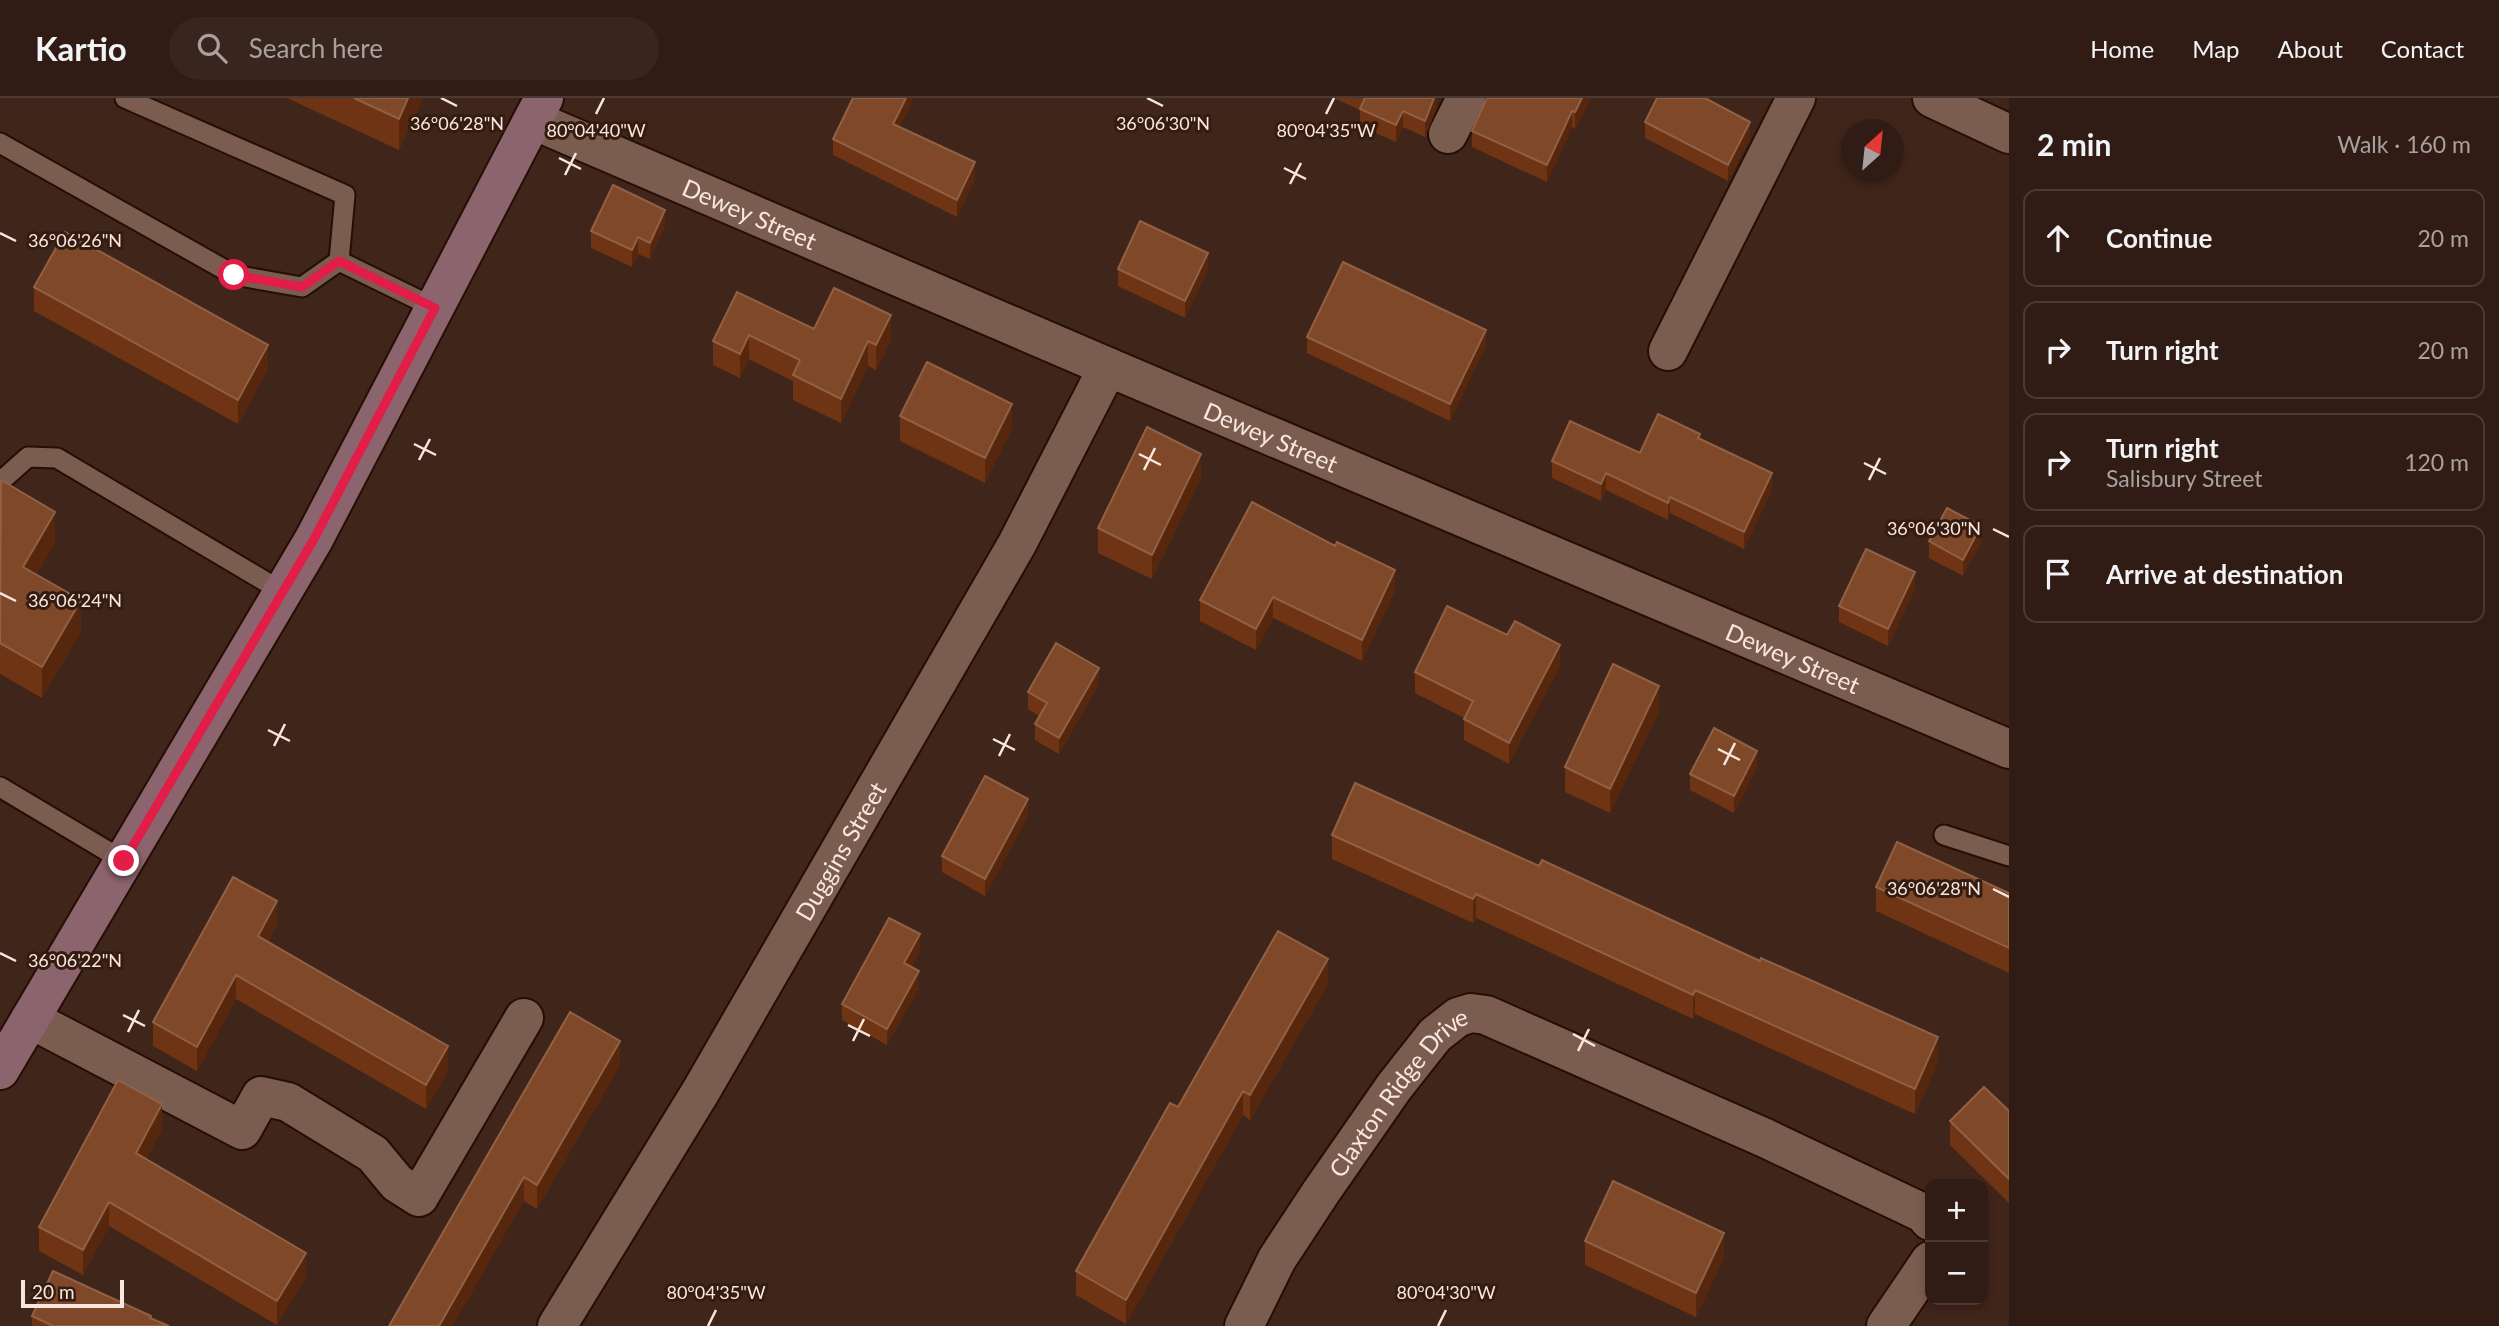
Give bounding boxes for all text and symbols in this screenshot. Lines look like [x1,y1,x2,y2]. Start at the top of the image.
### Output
search box [169,17,659,80]
text: Kartio [35,28,127,68]
icon: search [193,29,231,67]
text: Search here [249,32,383,64]
text: Home [2090,34,2154,63]
text: Map [2192,34,2240,63]
text: About [2278,34,2343,63]
text: Contact [2381,34,2464,63]
text: 36°06'28"N [410,112,504,134]
text: 36°06'30"N [1116,112,1210,134]
text: 80°04'40"W [546,119,646,141]
text: 80°04'35"W [1276,119,1376,141]
north arrow [1841,119,1904,182]
text: 2 min [2037,126,2111,162]
text: Walk · 160 m [2337,130,2471,158]
street label: Dewey Street [678,172,822,255]
icon: ahead [2039,219,2077,257]
text: Continue [2106,222,2212,254]
text: 20 m [2418,224,2469,252]
text: 36°06'26"N [28,229,122,251]
route start [218,259,249,290]
icon: right [2039,331,2077,369]
text: Turn right [2106,334,2219,366]
text: 20 m [2418,336,2469,364]
street label: Dewey Street [1200,395,1343,478]
text: Turn right [2106,432,2219,464]
icon: right [2039,443,2077,481]
text: 120 m [2404,448,2469,476]
text: Salisbury Street [2106,464,2262,492]
text: 36°06'30"N [1887,517,1981,539]
icon: arrive [2039,555,2077,593]
text: Arrive at destination [2106,558,2343,590]
text: 36°06'24"N [28,589,122,611]
street label: Dewey Street [1722,616,1865,699]
street label: Duggins Street [788,776,891,925]
route end [108,845,139,876]
text: 36°06'28"N [1887,877,1981,899]
text: 36°06'22"N [28,949,122,971]
street label: Claxton Ridge Drive [1322,1001,1471,1182]
map controls [1925,1179,1988,1305]
button: + [1925,1179,1988,1242]
button: − [1925,1242,1988,1305]
scale bar [21,1277,124,1309]
text: 20 m [32,1280,75,1303]
text: 80°04'35"W [666,1281,766,1303]
text: 80°04'30"W [1396,1281,1496,1303]

